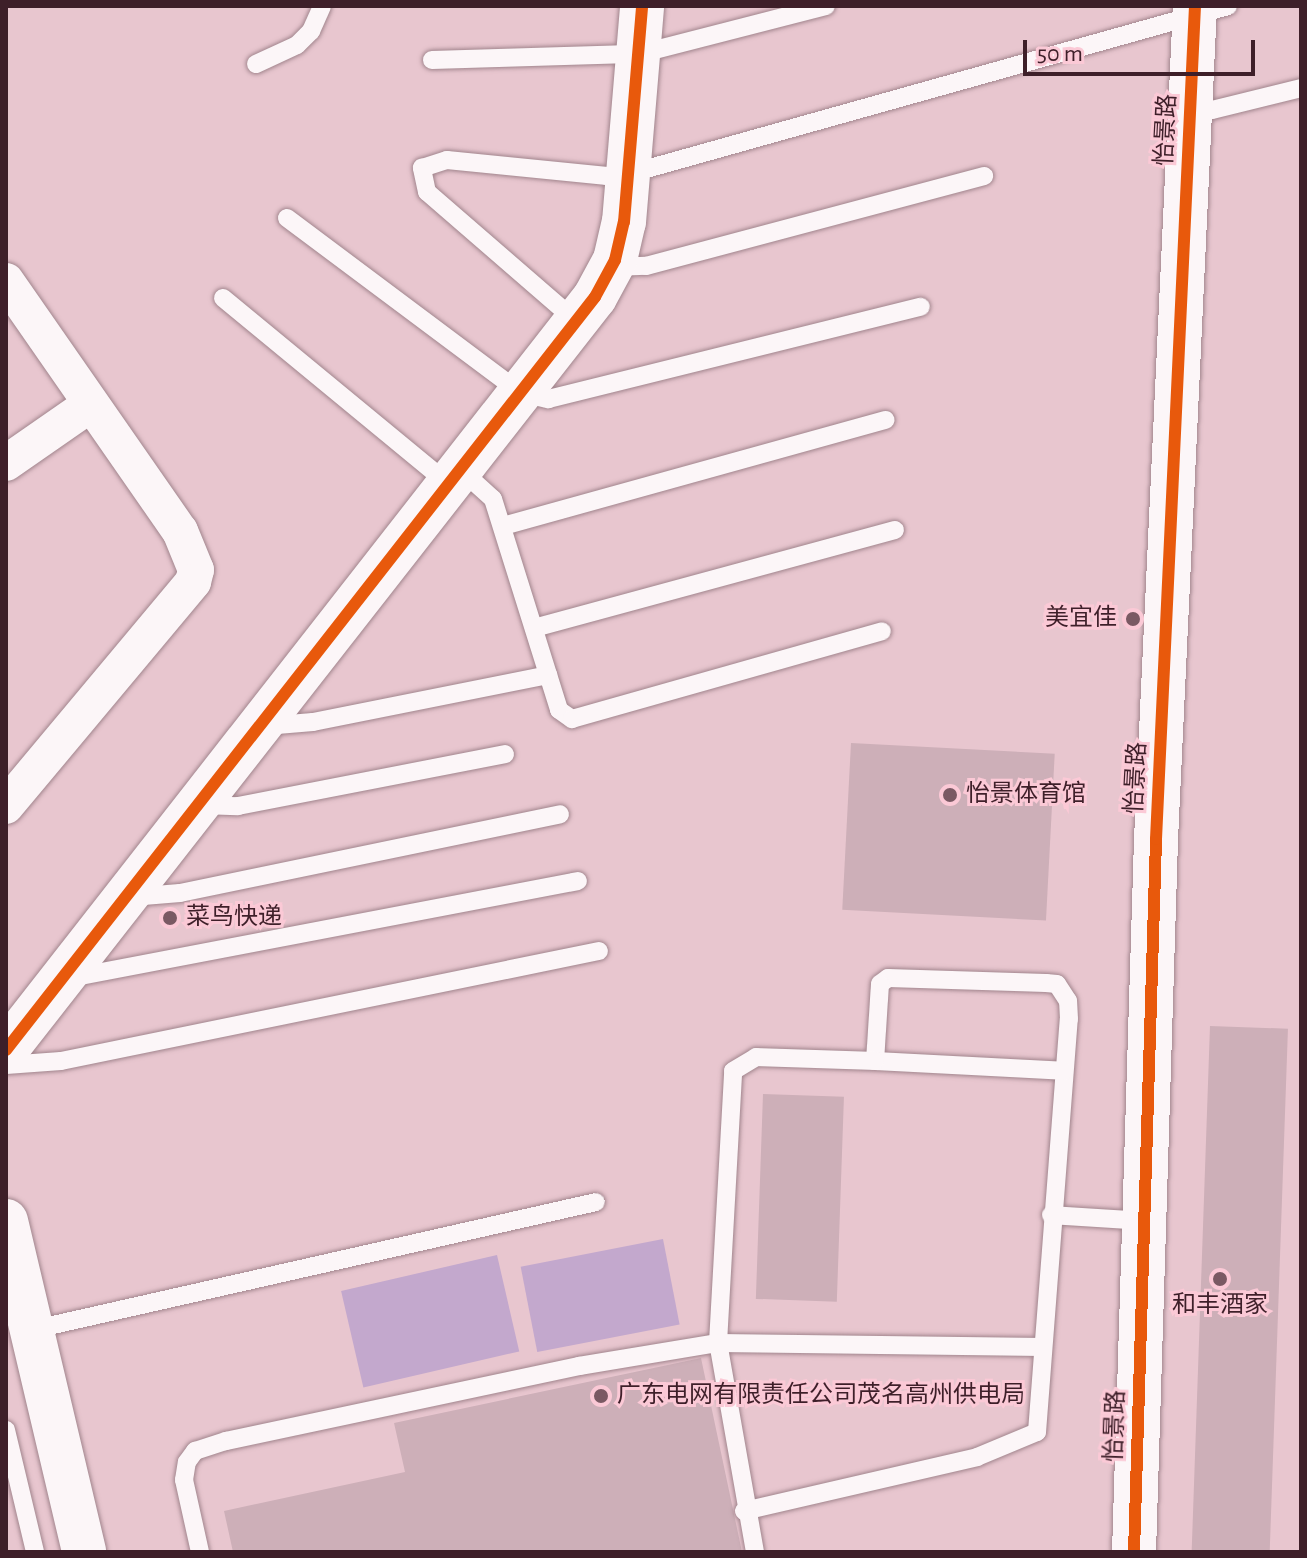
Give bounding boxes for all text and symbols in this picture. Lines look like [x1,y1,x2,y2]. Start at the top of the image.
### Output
scale bar [1027,24,1259,74]
text: 50 m [1037,42,1083,66]
street label: 怡景路 [1151,93,1183,167]
place label: 美宜佳 [1045,605,1117,633]
marker: 美宜佳 [1124,610,1142,628]
street label: 怡景路 [1121,741,1153,815]
place label: 怡景体育馆 [966,781,1086,809]
marker: 怡景体育馆 [941,786,959,804]
place label: 菜鸟快递 [186,904,282,932]
marker: 菜鸟快递 [161,909,179,927]
marker: 和丰酒家 [1211,1270,1229,1288]
place label: 和丰酒家 [1172,1292,1268,1320]
place label: 广东电网有限责任公司茂名高州供电局 [617,1382,1025,1410]
marker: 广东电网有限责任公司茂名高州供电局 [592,1387,610,1405]
street label: 怡景路 [1100,1390,1132,1462]

